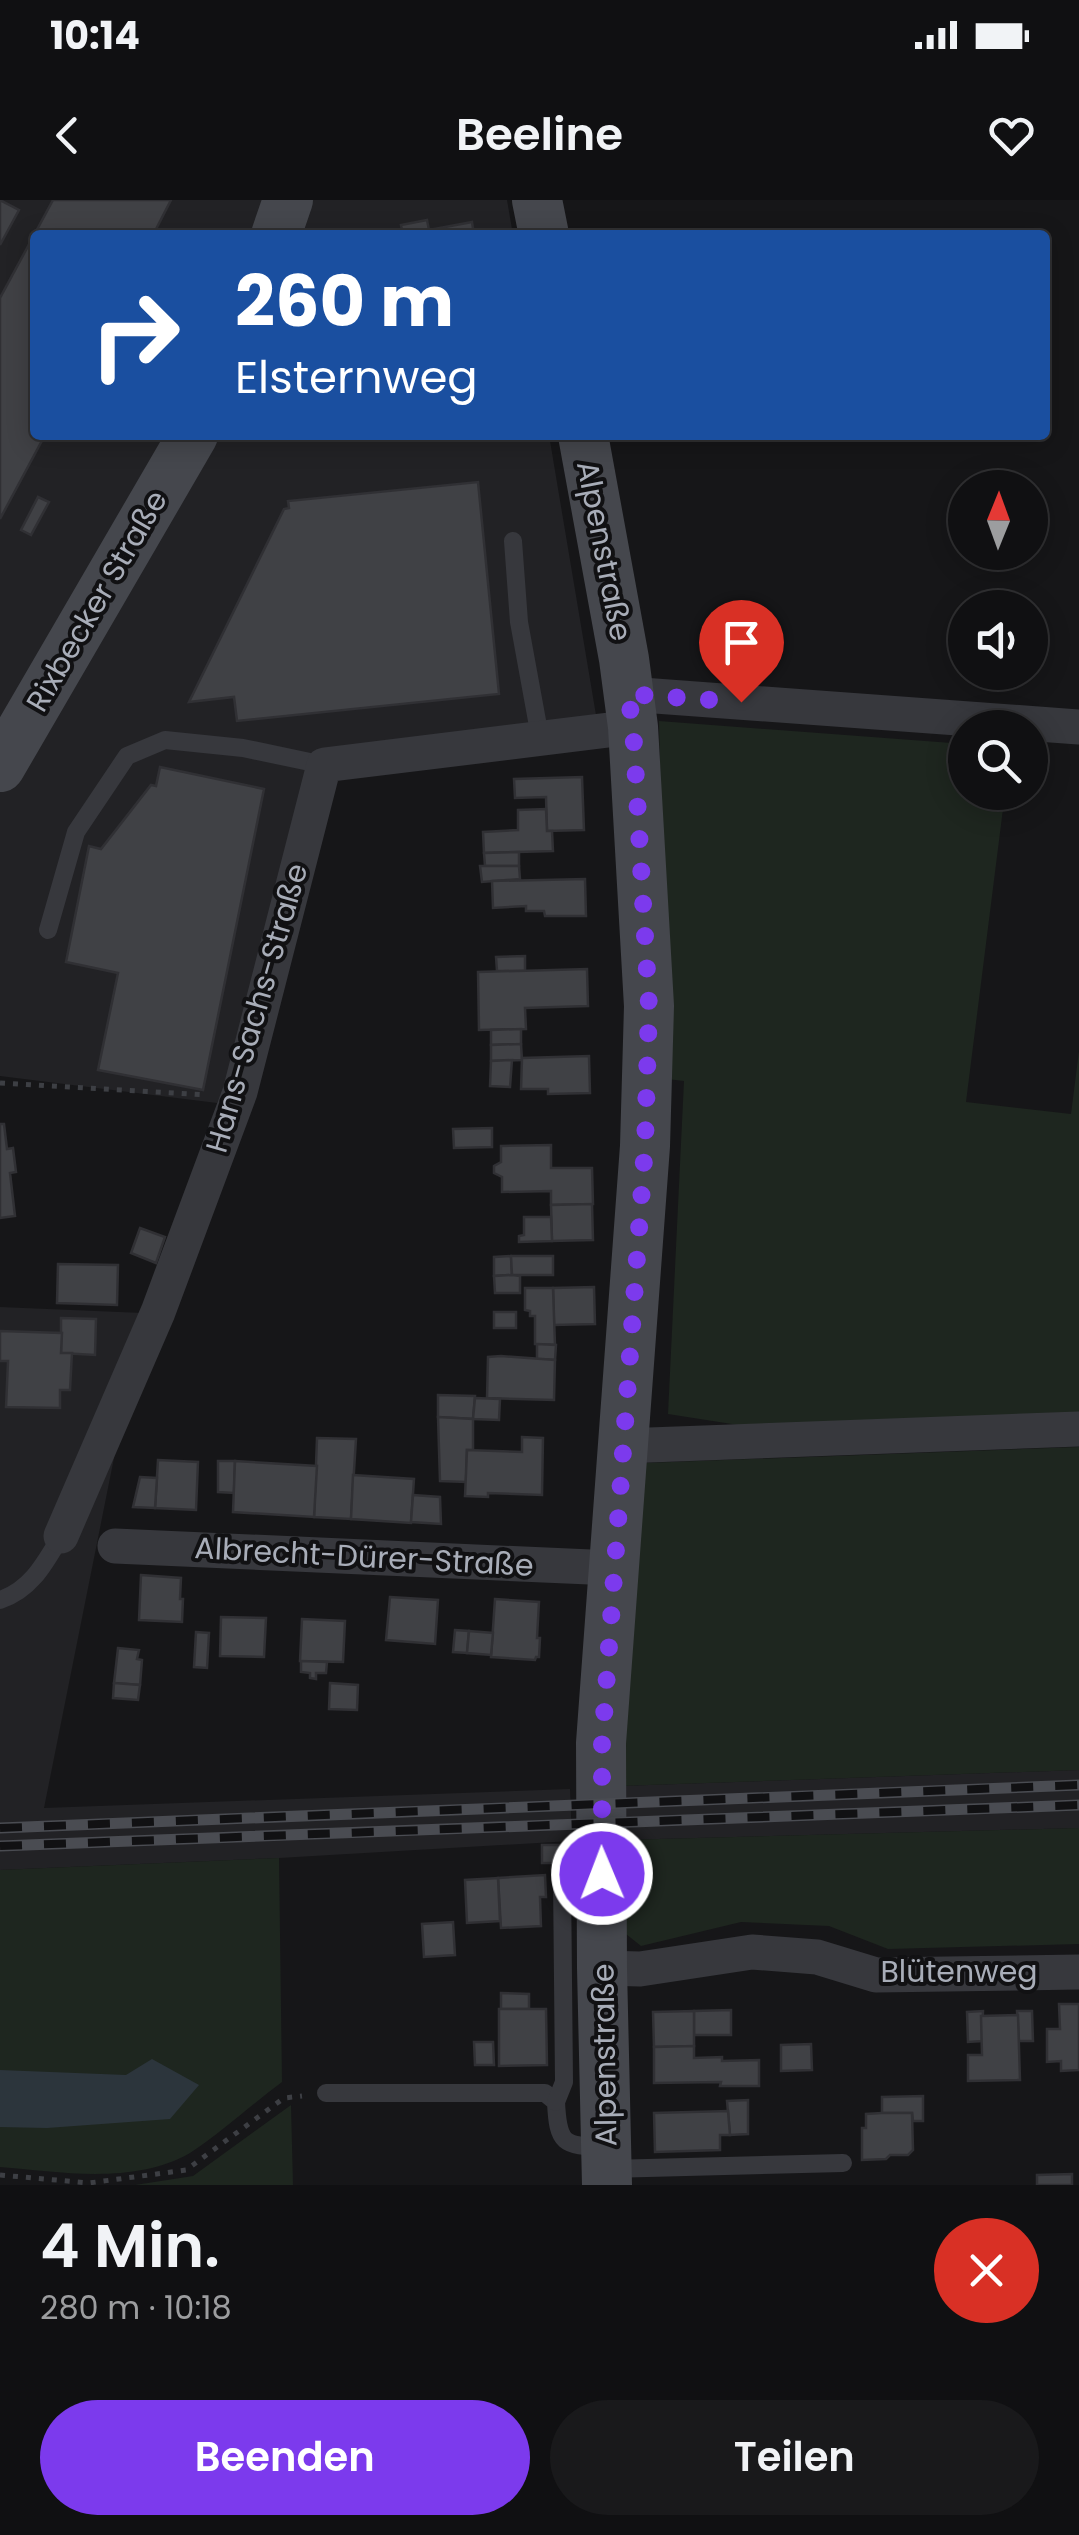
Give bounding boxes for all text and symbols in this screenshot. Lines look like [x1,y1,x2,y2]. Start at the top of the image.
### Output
text: 10:14 [50,9,140,62]
text: Beeline [456,103,623,166]
icon: back [40,108,95,163]
icon: heart [984,108,1039,163]
text: 260 m [235,252,454,351]
icon: right [70,270,200,400]
text: Elsternweg [235,346,478,409]
street label: Alpenstraße [566,457,643,645]
north arrow [948,470,1048,570]
map controls [948,470,1048,810]
street label: Rixbecker Straße [16,482,178,719]
button: sound [948,590,1048,690]
pin [699,600,784,703]
icon: arrive [714,615,769,670]
button: search [948,710,1048,810]
street label: Hans-Sachs-Straße [195,858,318,1157]
street label: Albrecht-Dürer-Straße [193,1526,535,1587]
position arrow [550,1822,654,1926]
street label: Blütenweg [880,1950,1038,1993]
street label: Alpenstraße [581,1963,628,2147]
text: 4 Min. [40,2204,220,2288]
button: close [934,2218,1039,2323]
text: 280 m · 10:18 [40,2285,232,2330]
button: Beenden [40,2400,530,2515]
button: Teilen [550,2400,1039,2515]

